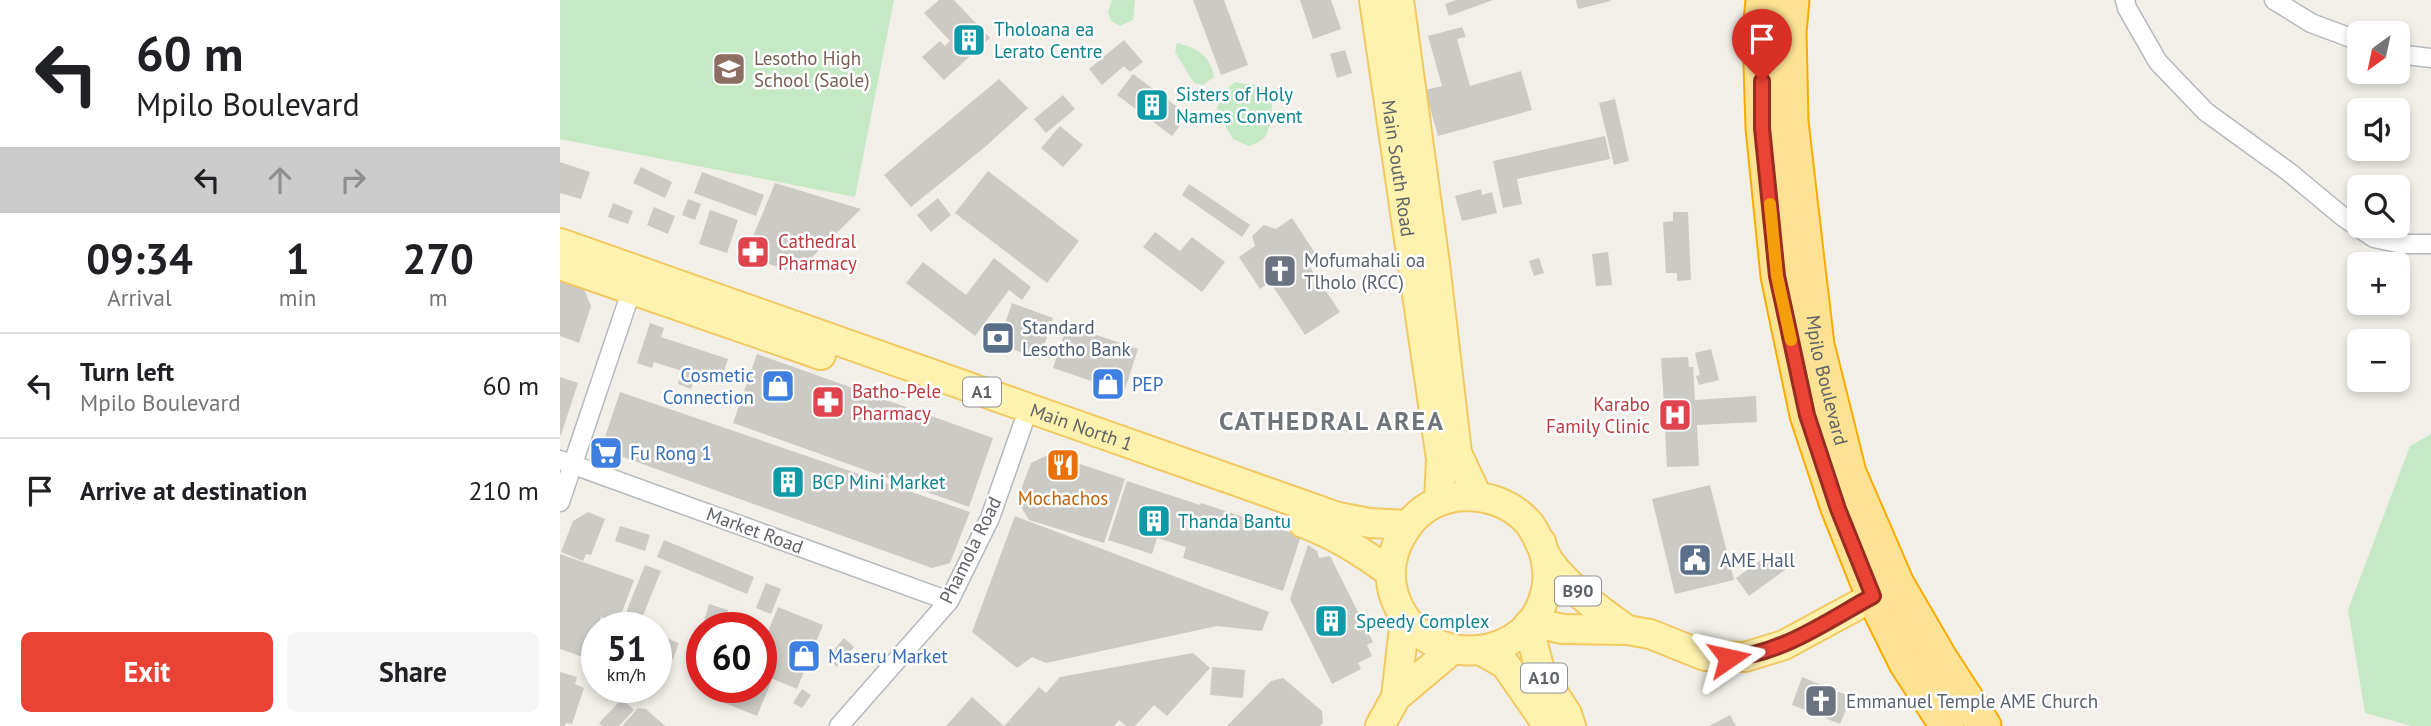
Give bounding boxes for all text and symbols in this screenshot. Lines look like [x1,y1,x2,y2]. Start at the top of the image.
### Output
pin [1732,9,1792,81]
place label: Tholoana ea Lerato Centre [994,17,1103,63]
icon: arrive [1743,20,1781,58]
text: 60 m [136,21,243,85]
building icon: Tholoana ea Lerato Centre [950,21,988,59]
north arrow [2347,21,2410,84]
map controls [2347,21,2410,392]
icon: left [21,28,112,119]
place label: Lesotho High School (Saole) [754,46,870,92]
school or university icon: Lesotho High School (Saole) [710,50,748,88]
place label: Sisters of Holy Names Convent [1176,82,1303,128]
text: Mpilo Boulevard [136,83,360,125]
building icon: Sisters of Holy Names Convent [1133,86,1171,124]
street label: Main South Road [1377,98,1420,238]
button: sound [2347,98,2410,161]
icon: left [188,161,226,199]
icon: ahead [261,161,299,199]
icon: right [334,161,372,199]
button: search [2347,175,2410,238]
place label: Cathedral Pharmacy [778,229,857,275]
text: 09:34 [86,231,193,286]
text: 1 [286,231,309,286]
text: 270 [402,231,474,286]
pharmacy icon: Cathedral Pharmacy [734,233,772,271]
place label: Mofumahali oa Tlholo (RCC) [1304,248,1425,294]
church icon: Mofumahali oa Tlholo (RCC) [1261,252,1299,290]
button: + [2347,252,2410,315]
text: Arrival [107,283,172,312]
text: min [279,283,316,312]
text: m [429,283,447,312]
street label: Mpilo Boulevard [1802,314,1854,448]
place label: Standard Lesotho Bank [1022,315,1131,361]
bank icon: Standard Lesotho Bank [979,319,1017,357]
button: − [2347,329,2410,392]
text: Turn left [80,355,174,388]
place label: Cosmetic Connection [663,363,754,409]
shop icon: PEP [1089,365,1127,403]
icon: left [21,367,59,405]
shop icon: Cosmetic Connection [759,367,797,405]
text: 60 m [483,369,539,402]
place label: PEP [1132,372,1163,396]
road number: A1 [963,378,1001,406]
place label: Batho-Pele Pharmacy [852,379,941,425]
pharmacy icon: Batho-Pele Pharmacy [809,383,847,421]
text: Mpilo Boulevard [80,388,241,417]
place label: Karabo Family Clinic [1546,392,1650,438]
hospital icon: Karabo Family Clinic [1656,396,1694,434]
street label: Main North 1 [1027,398,1136,456]
district label: CATHEDRAL AREA [1219,404,1445,437]
supermarket icon: Fu Rong 1 [587,434,625,472]
place label: Fu Rong 1 [630,441,712,465]
restaurant icon: Mochachos [1044,446,1082,484]
building icon: BCP Mini Market [769,463,807,501]
place label: BCP Mini Market [812,470,946,494]
icon: arrive [21,472,59,510]
text: Arrive at destination [80,474,307,507]
text: 210 m [468,474,539,507]
place label: Mochachos [1018,486,1108,510]
street label: Phamola Road [934,492,1006,608]
street label: Market Road [703,501,807,559]
building icon: Thanda Bantu [1135,502,1173,540]
place label: Thanda Bantu [1178,509,1291,533]
public building icon: AME Hall [1676,541,1714,579]
place label: AME Hall [1720,548,1795,572]
road number: B90 [1555,576,1601,606]
building icon: Speedy Complex [1312,602,1350,640]
place label: Speedy Complex [1356,609,1490,633]
speed limit sign: 60 [686,612,777,703]
position arrow [1692,621,1766,695]
text: 51 [607,625,646,671]
button: Exit [21,632,273,712]
button: Share [287,632,539,712]
shop icon: Maseru Market [785,637,823,675]
place label: Maseru Market [828,644,948,668]
text: km/h [607,663,646,686]
road number: A10 [1521,664,1567,692]
church icon: Emmanuel Temple AME Church [1802,682,1840,720]
place label: Emmanuel Temple AME Church [1846,689,2098,713]

